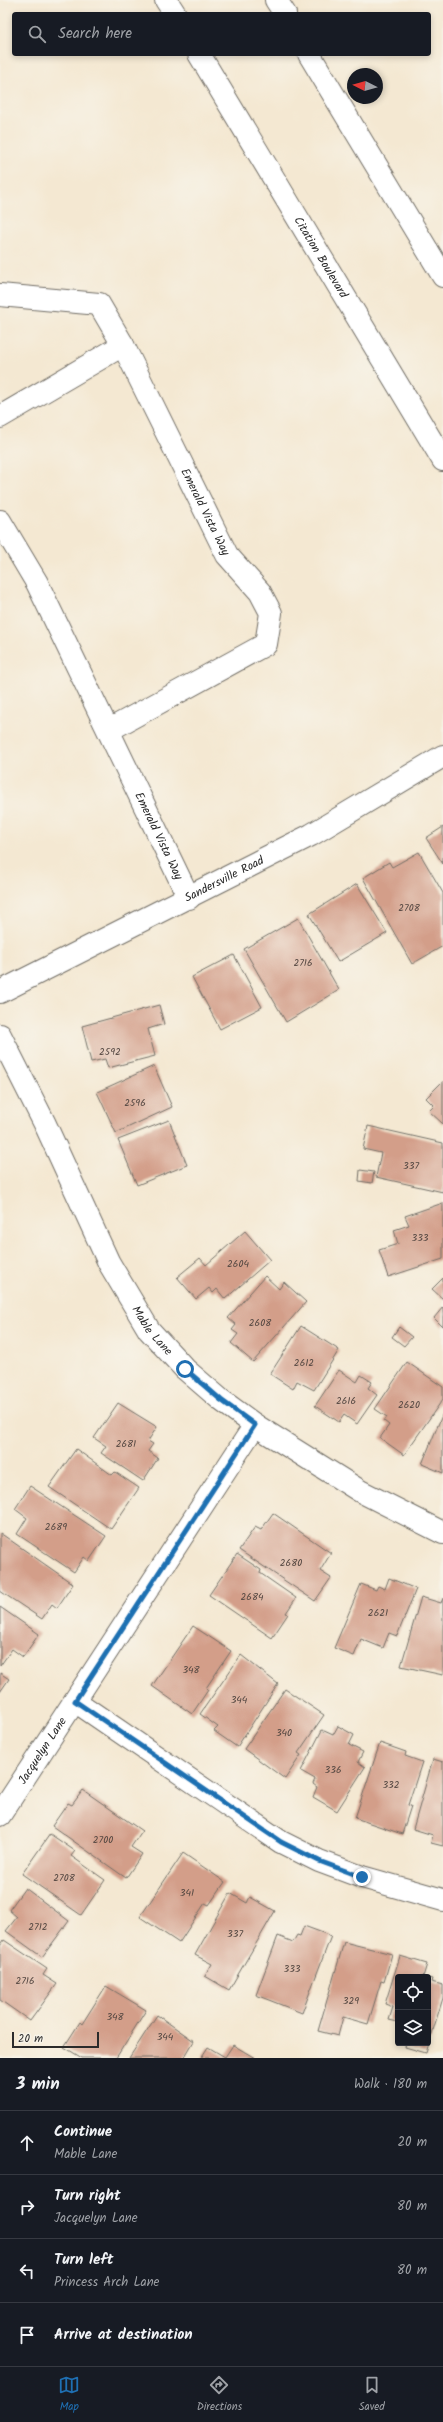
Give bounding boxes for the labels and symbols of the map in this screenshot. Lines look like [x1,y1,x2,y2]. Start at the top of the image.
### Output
north arrow [347,68,383,104]
street label: Citation Boulevard [289,213,353,303]
street label: Emerald Vista Way [175,465,235,559]
street label: Emerald Vista Way [129,789,188,884]
street label: Sandersville Road [181,851,268,907]
house number: 2708 [398,900,421,916]
house number: 2716 [293,955,313,971]
house number: 2592 [99,1044,121,1060]
house number: 2596 [124,1095,146,1111]
house number: 337 [403,1158,419,1174]
house number: 333 [411,1230,429,1246]
house number: 2604 [227,1256,249,1272]
street label: Mable Lane [127,1302,177,1360]
house number: 2608 [249,1315,272,1331]
house number: 2612 [294,1355,314,1371]
route start [176,1360,194,1378]
house number: 2616 [336,1393,356,1409]
house number: 2620 [398,1397,420,1413]
house number: 2681 [116,1436,136,1452]
house number: 2689 [45,1519,67,1535]
house number: 2680 [280,1555,302,1571]
house number: 2684 [241,1589,264,1605]
house number: 2621 [368,1605,388,1621]
house number: 348 [182,1662,201,1678]
house number: 344 [231,1692,248,1708]
street label: Jacquelyn Lane [13,1713,72,1788]
house number: 340 [276,1725,292,1741]
house number: 336 [325,1762,341,1778]
house number: 332 [382,1777,400,1793]
house number: 2700 [93,1832,113,1848]
route end [353,1868,371,1886]
house number: 2708 [53,1870,76,1886]
house number: 341 [180,1885,194,1901]
house number: 2712 [28,1919,48,1935]
house number: 337 [227,1926,243,1942]
house number: 333 [283,1961,301,1977]
house number: 2716 [15,1973,35,1989]
house number: 329 [343,1993,359,2009]
house number: 348 [106,2009,125,2025]
house number: 344 [157,2029,174,2045]
scale bar [12,2030,99,2049]

